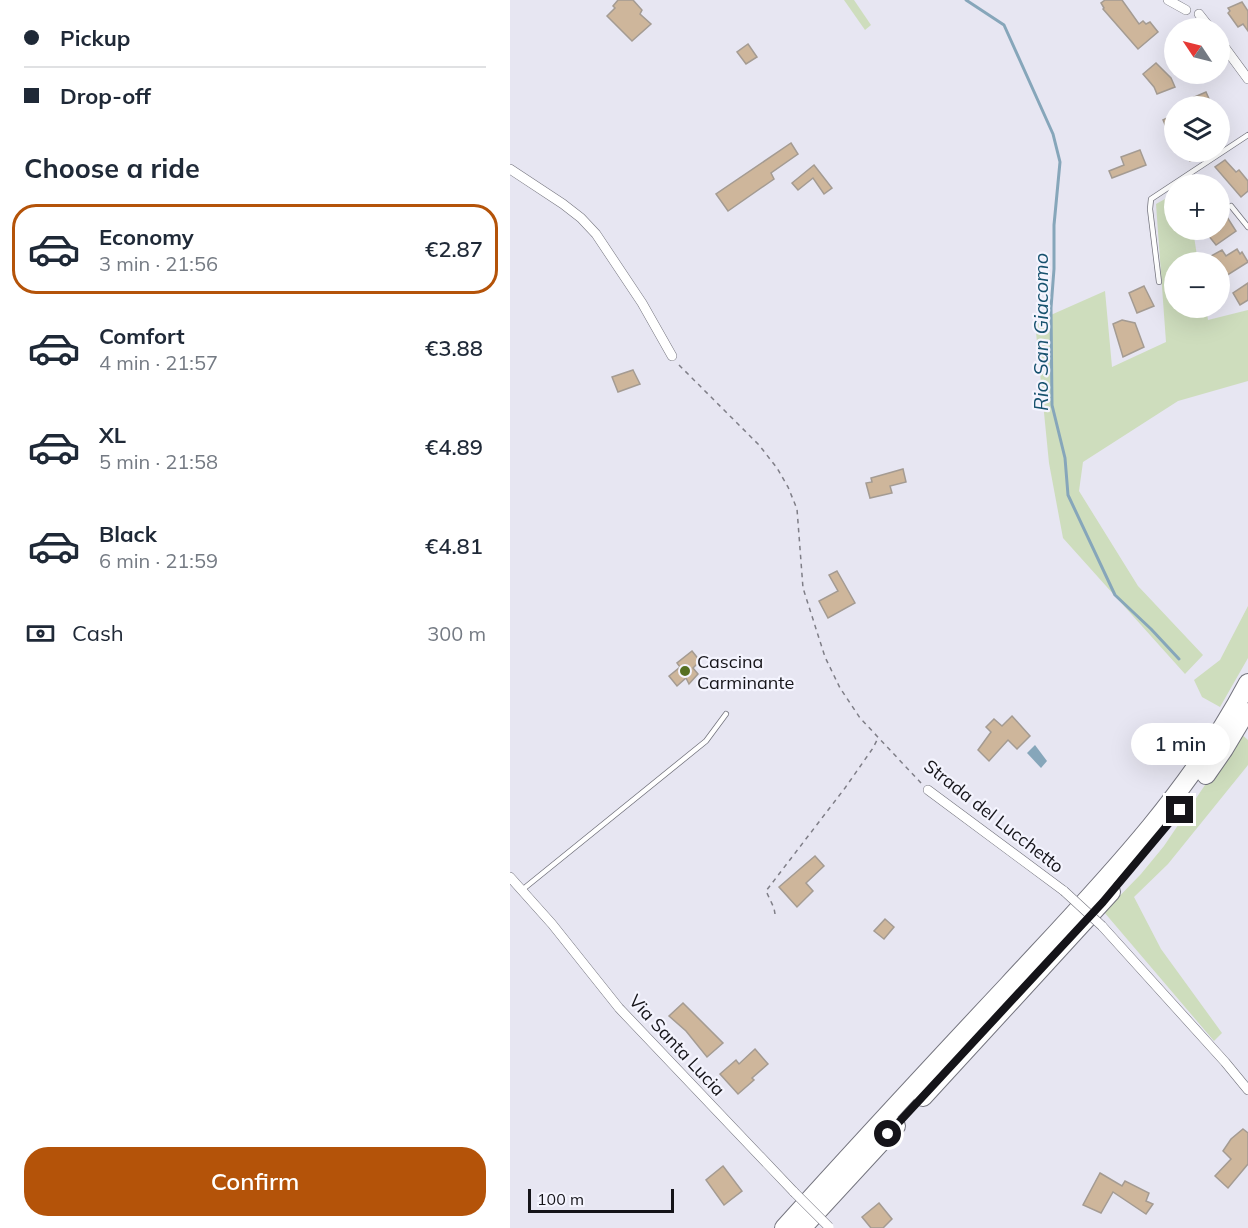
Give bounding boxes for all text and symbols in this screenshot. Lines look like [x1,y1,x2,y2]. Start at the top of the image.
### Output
north arrow [1164,18,1230,84]
map controls [1164,18,1230,318]
text: Pickup [60,24,130,52]
text: Drop-off [60,82,151,110]
button: layers [1164,96,1230,162]
text: Choose a ride [24,151,200,185]
button: + [1164,174,1230,240]
icon: car [27,222,81,276]
text: Economy [99,223,194,251]
text: €2.87 [425,235,483,263]
text: 3 min · 21:56 [99,251,218,276]
button: − [1164,252,1230,318]
water label: Rio San Giacomo [1028,253,1053,411]
icon: car [27,321,81,375]
text: Comfort [99,322,185,350]
text: €3.88 [425,334,483,362]
text: 4 min · 21:57 [99,350,218,375]
icon: car [27,420,81,474]
text: XL [99,421,126,449]
text: €4.89 [425,433,483,461]
text: 5 min · 21:58 [99,449,218,474]
icon: car [27,519,81,573]
text: Black [99,520,157,548]
text: €4.81 [425,532,483,560]
text: 6 min · 21:59 [99,548,218,573]
icon: cash [24,617,57,650]
text: Cash [72,619,124,647]
text: 300 m [427,621,486,646]
place label: Cascina Carminante [697,650,794,694]
marker: Cascina Carminante [678,664,692,678]
callout: 1 min [1130,723,1230,765]
text: 1 min [1155,731,1206,756]
street label: Strada del Lucchetto [919,754,1069,878]
route end [1166,796,1193,823]
street label: Via Santa Lucia [624,989,730,1101]
route start [874,1120,901,1147]
button: Confirm [24,1147,486,1216]
scale bar [528,1186,674,1214]
text: 100 m [537,1189,584,1209]

